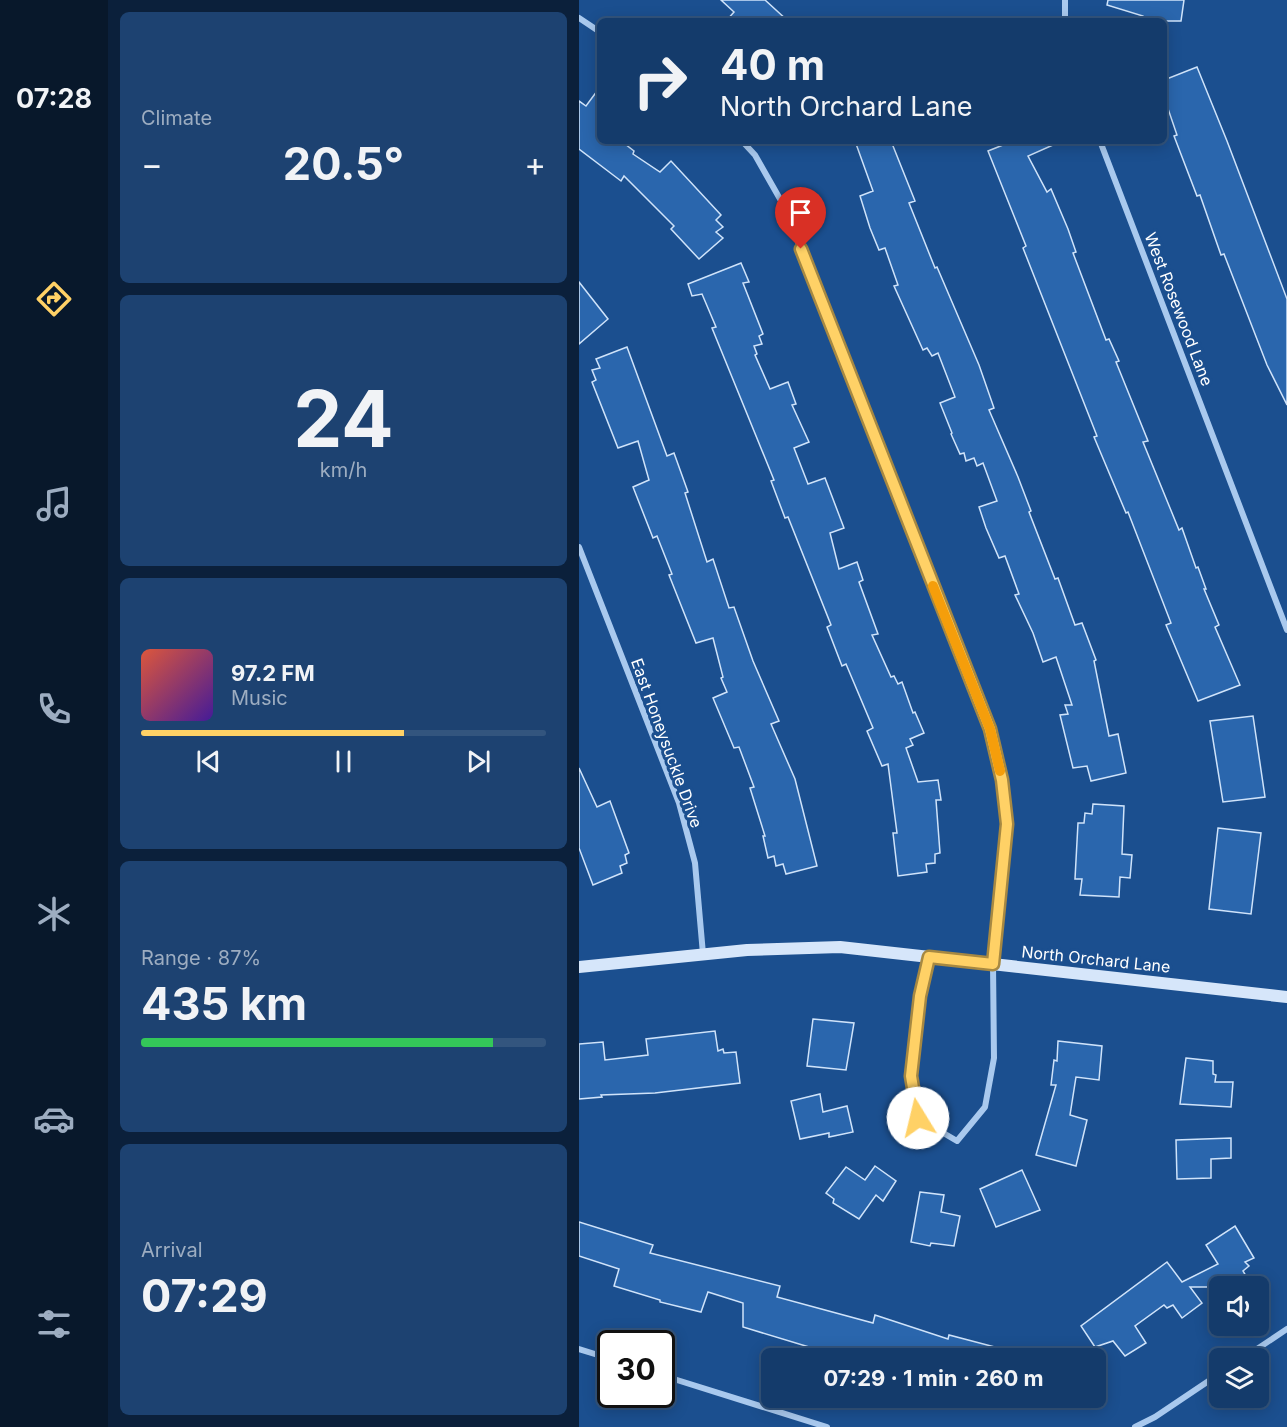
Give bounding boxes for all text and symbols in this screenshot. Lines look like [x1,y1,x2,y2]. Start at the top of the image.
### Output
text: 40 m [720,39,825,90]
icon: right [621,42,699,120]
text: 07:28 [16,82,92,115]
text: North Orchard Lane [720,90,972,123]
text: Climate [141,106,212,130]
text: 20.5° [283,136,404,191]
text: − [141,144,163,184]
text: + [524,144,546,184]
pin [775,187,826,249]
icon: arrive [784,196,817,229]
street label: West Rosewood Lane [1141,229,1217,389]
icon: directions [33,278,75,320]
text: 24 [293,371,394,466]
text: km/h [320,458,367,482]
icon: music [33,483,75,525]
street label: East Honeysuckle Drive [627,655,707,831]
text: 97.2 FM [231,660,315,686]
text: Music [231,686,288,710]
icon: phone [33,688,75,730]
icon: previous [192,745,225,778]
icon: pause [327,745,360,778]
icon: next [462,745,495,778]
icon: climate [33,893,75,935]
street label: North Orchard Lane [1021,941,1171,977]
text: Range · 87% [141,946,261,970]
text: 435 km [141,976,307,1031]
position arrow [886,1086,950,1150]
icon: car [33,1098,75,1140]
text: Arrival [141,1238,203,1262]
text: 07:29 [141,1268,268,1323]
map controls [1209,1276,1269,1408]
button: sound [1209,1276,1269,1336]
icon: filters [33,1303,75,1345]
speed limit sign: 30 [597,1330,675,1408]
button: layers [1209,1348,1269,1408]
text: 07:29 · 1 min · 260 m [823,1365,1044,1391]

